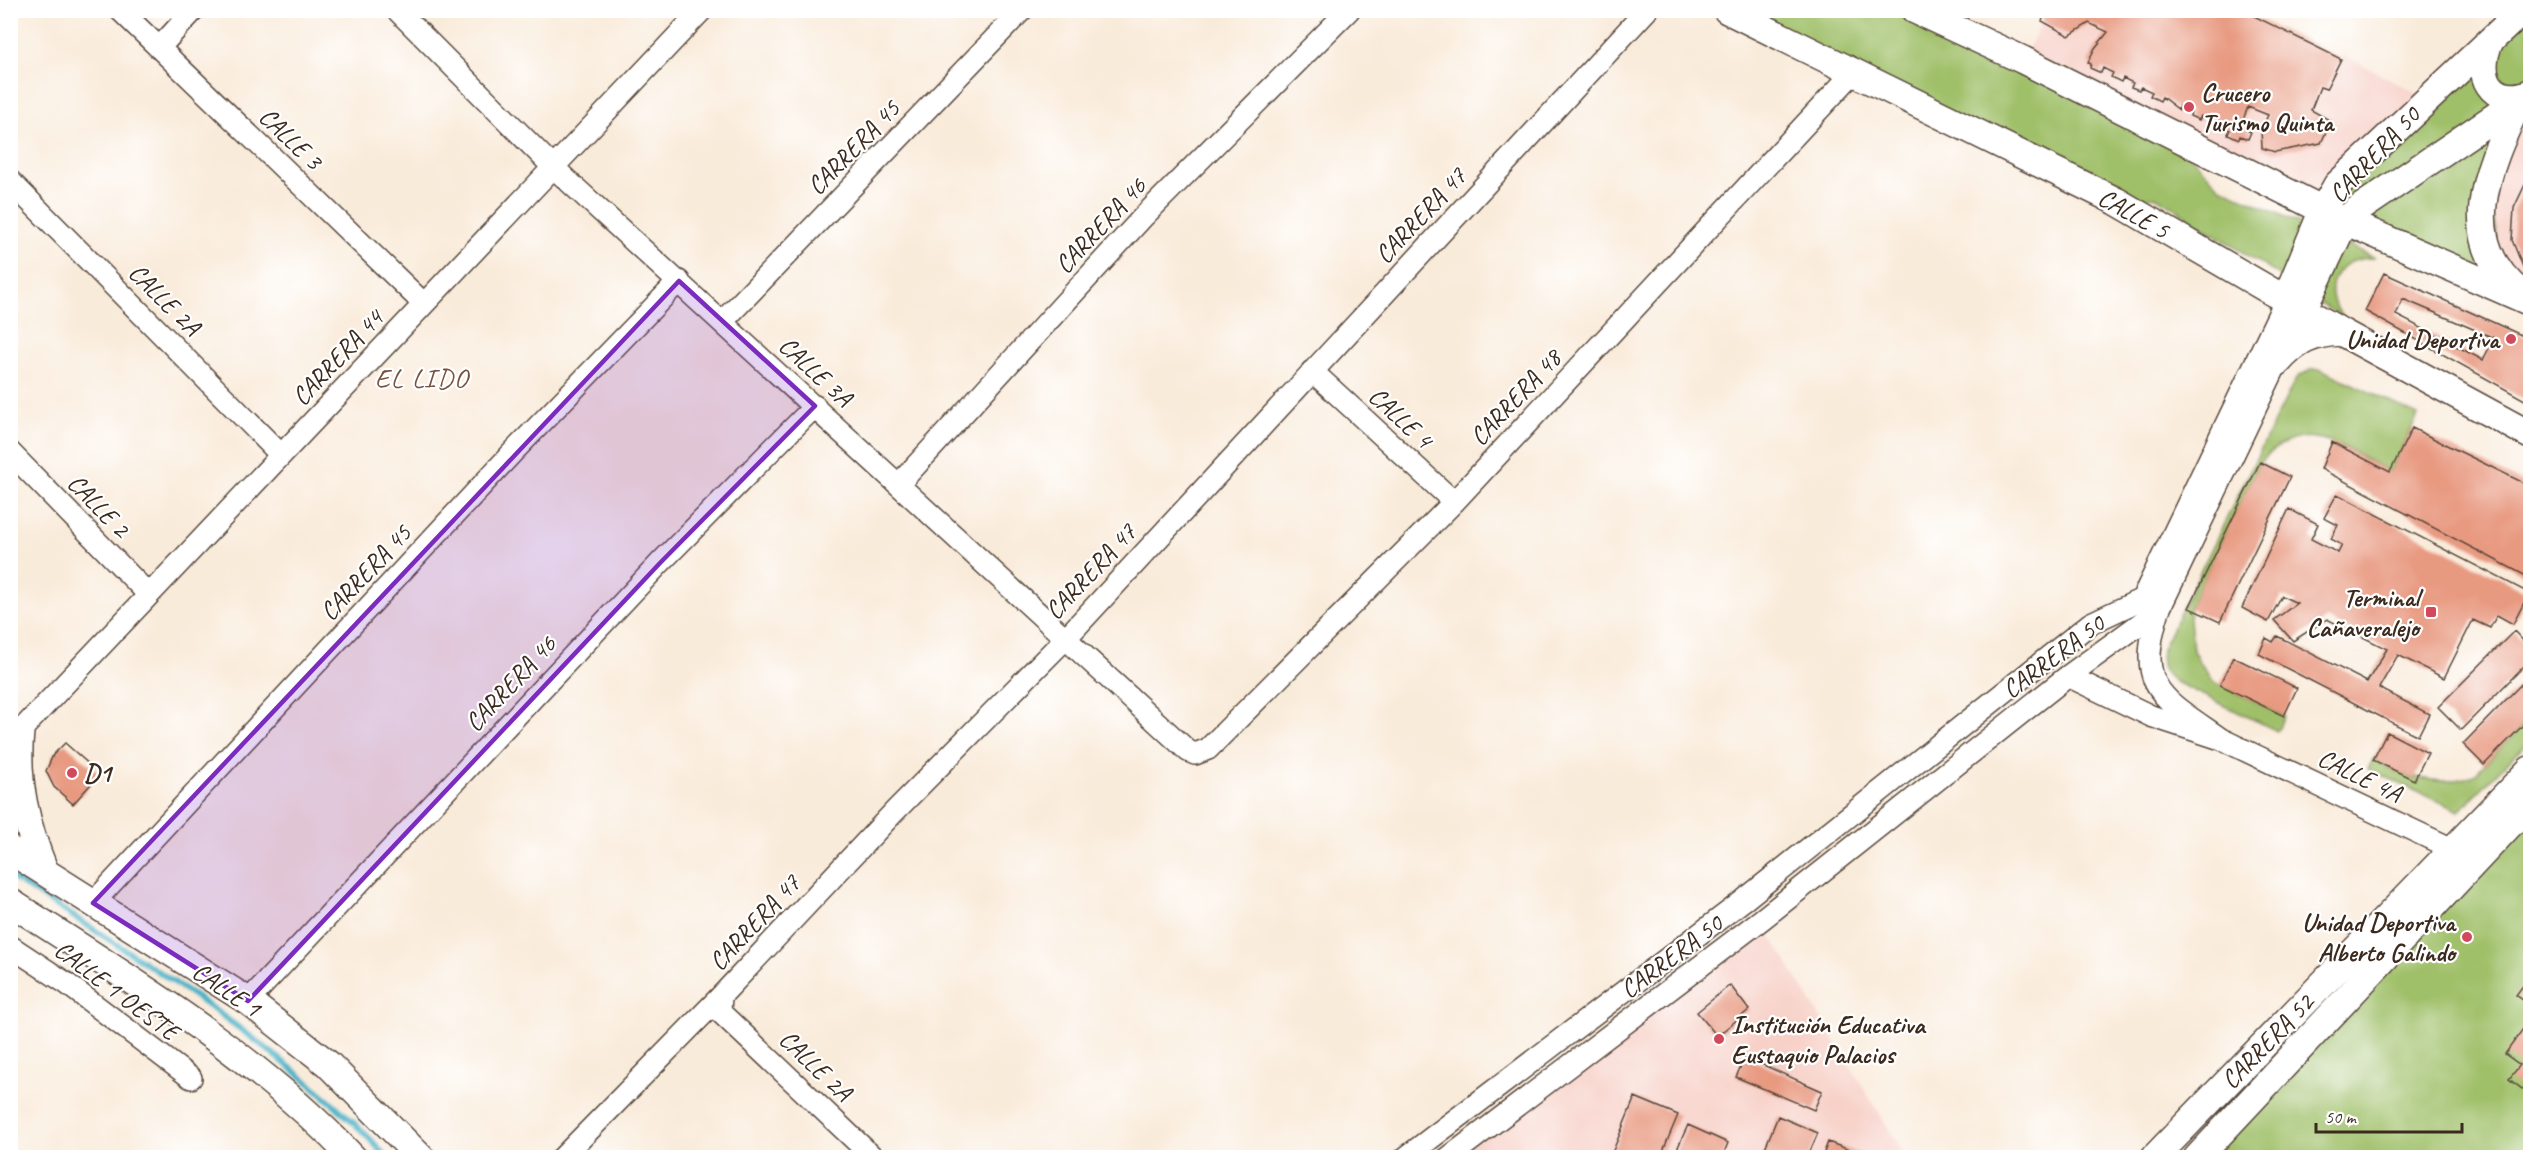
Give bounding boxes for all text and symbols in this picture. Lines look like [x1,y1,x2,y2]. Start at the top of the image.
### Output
place label: Crucero Turismo Quinta [2201,76,2335,139]
street label: CARRERA 45 [800,92,908,202]
street label: CARRERA 50 [2321,98,2429,209]
street label: CALLE 3 [252,100,331,178]
marker: Crucero Turismo Quinta [2182,100,2196,114]
street label: CARRERA 47 [1367,159,1474,270]
street label: CARRERA 46 [1047,169,1154,280]
street label: CALLE 5 [2092,181,2176,247]
street label: CALLE 2A [121,256,209,344]
street label: CARRERA 44 [284,301,392,412]
place label: Unidad Deportiva [2346,323,2501,356]
street label: CALLE 3A [772,329,861,415]
marker: Unidad Deportiva [2504,332,2518,346]
street label: CARRERA 48 [1462,341,1570,452]
district label: EL LIDO [375,361,470,395]
street label: CALLE 4 [1362,379,1441,457]
street label: CALLE 2 [60,467,139,546]
street label: CARRERA 47 [1037,515,1144,626]
street label: CARRERA 45 [312,516,419,627]
place label: Terminal Cañaveralejo [2306,581,2424,644]
marker: Terminal Cañaveralejo [2424,605,2438,619]
street label: CARRERA 50 [1996,606,2113,706]
street label: CARRERA 46 [457,627,564,738]
street label: CALLE 4A [2312,741,2409,811]
place label: D1 [84,757,114,790]
marker: D1 [65,766,79,780]
street label: CARRERA 47 [701,866,808,977]
street label: CARRERA 50 [1614,906,1731,1006]
place label: Unidad Deportiva Alberto Galindo [2302,906,2458,969]
marker: Unidad Deportiva Alberto Galindo [2460,930,2474,944]
street label: CALLE 1 OESTE [48,933,189,1050]
street label: CALLE 1 [186,954,269,1025]
street label: CARRERA 52 [2214,985,2322,1096]
place label: Institución Educativa Eustaquio Palacios [1731,1008,1927,1071]
street label: CALLE 2A [772,1023,861,1110]
marker: Institución Educativa Eustaquio Palacios [1712,1032,1726,1046]
scale bar [2316,1096,2462,1134]
text: 50 m [2325,1106,2358,1128]

